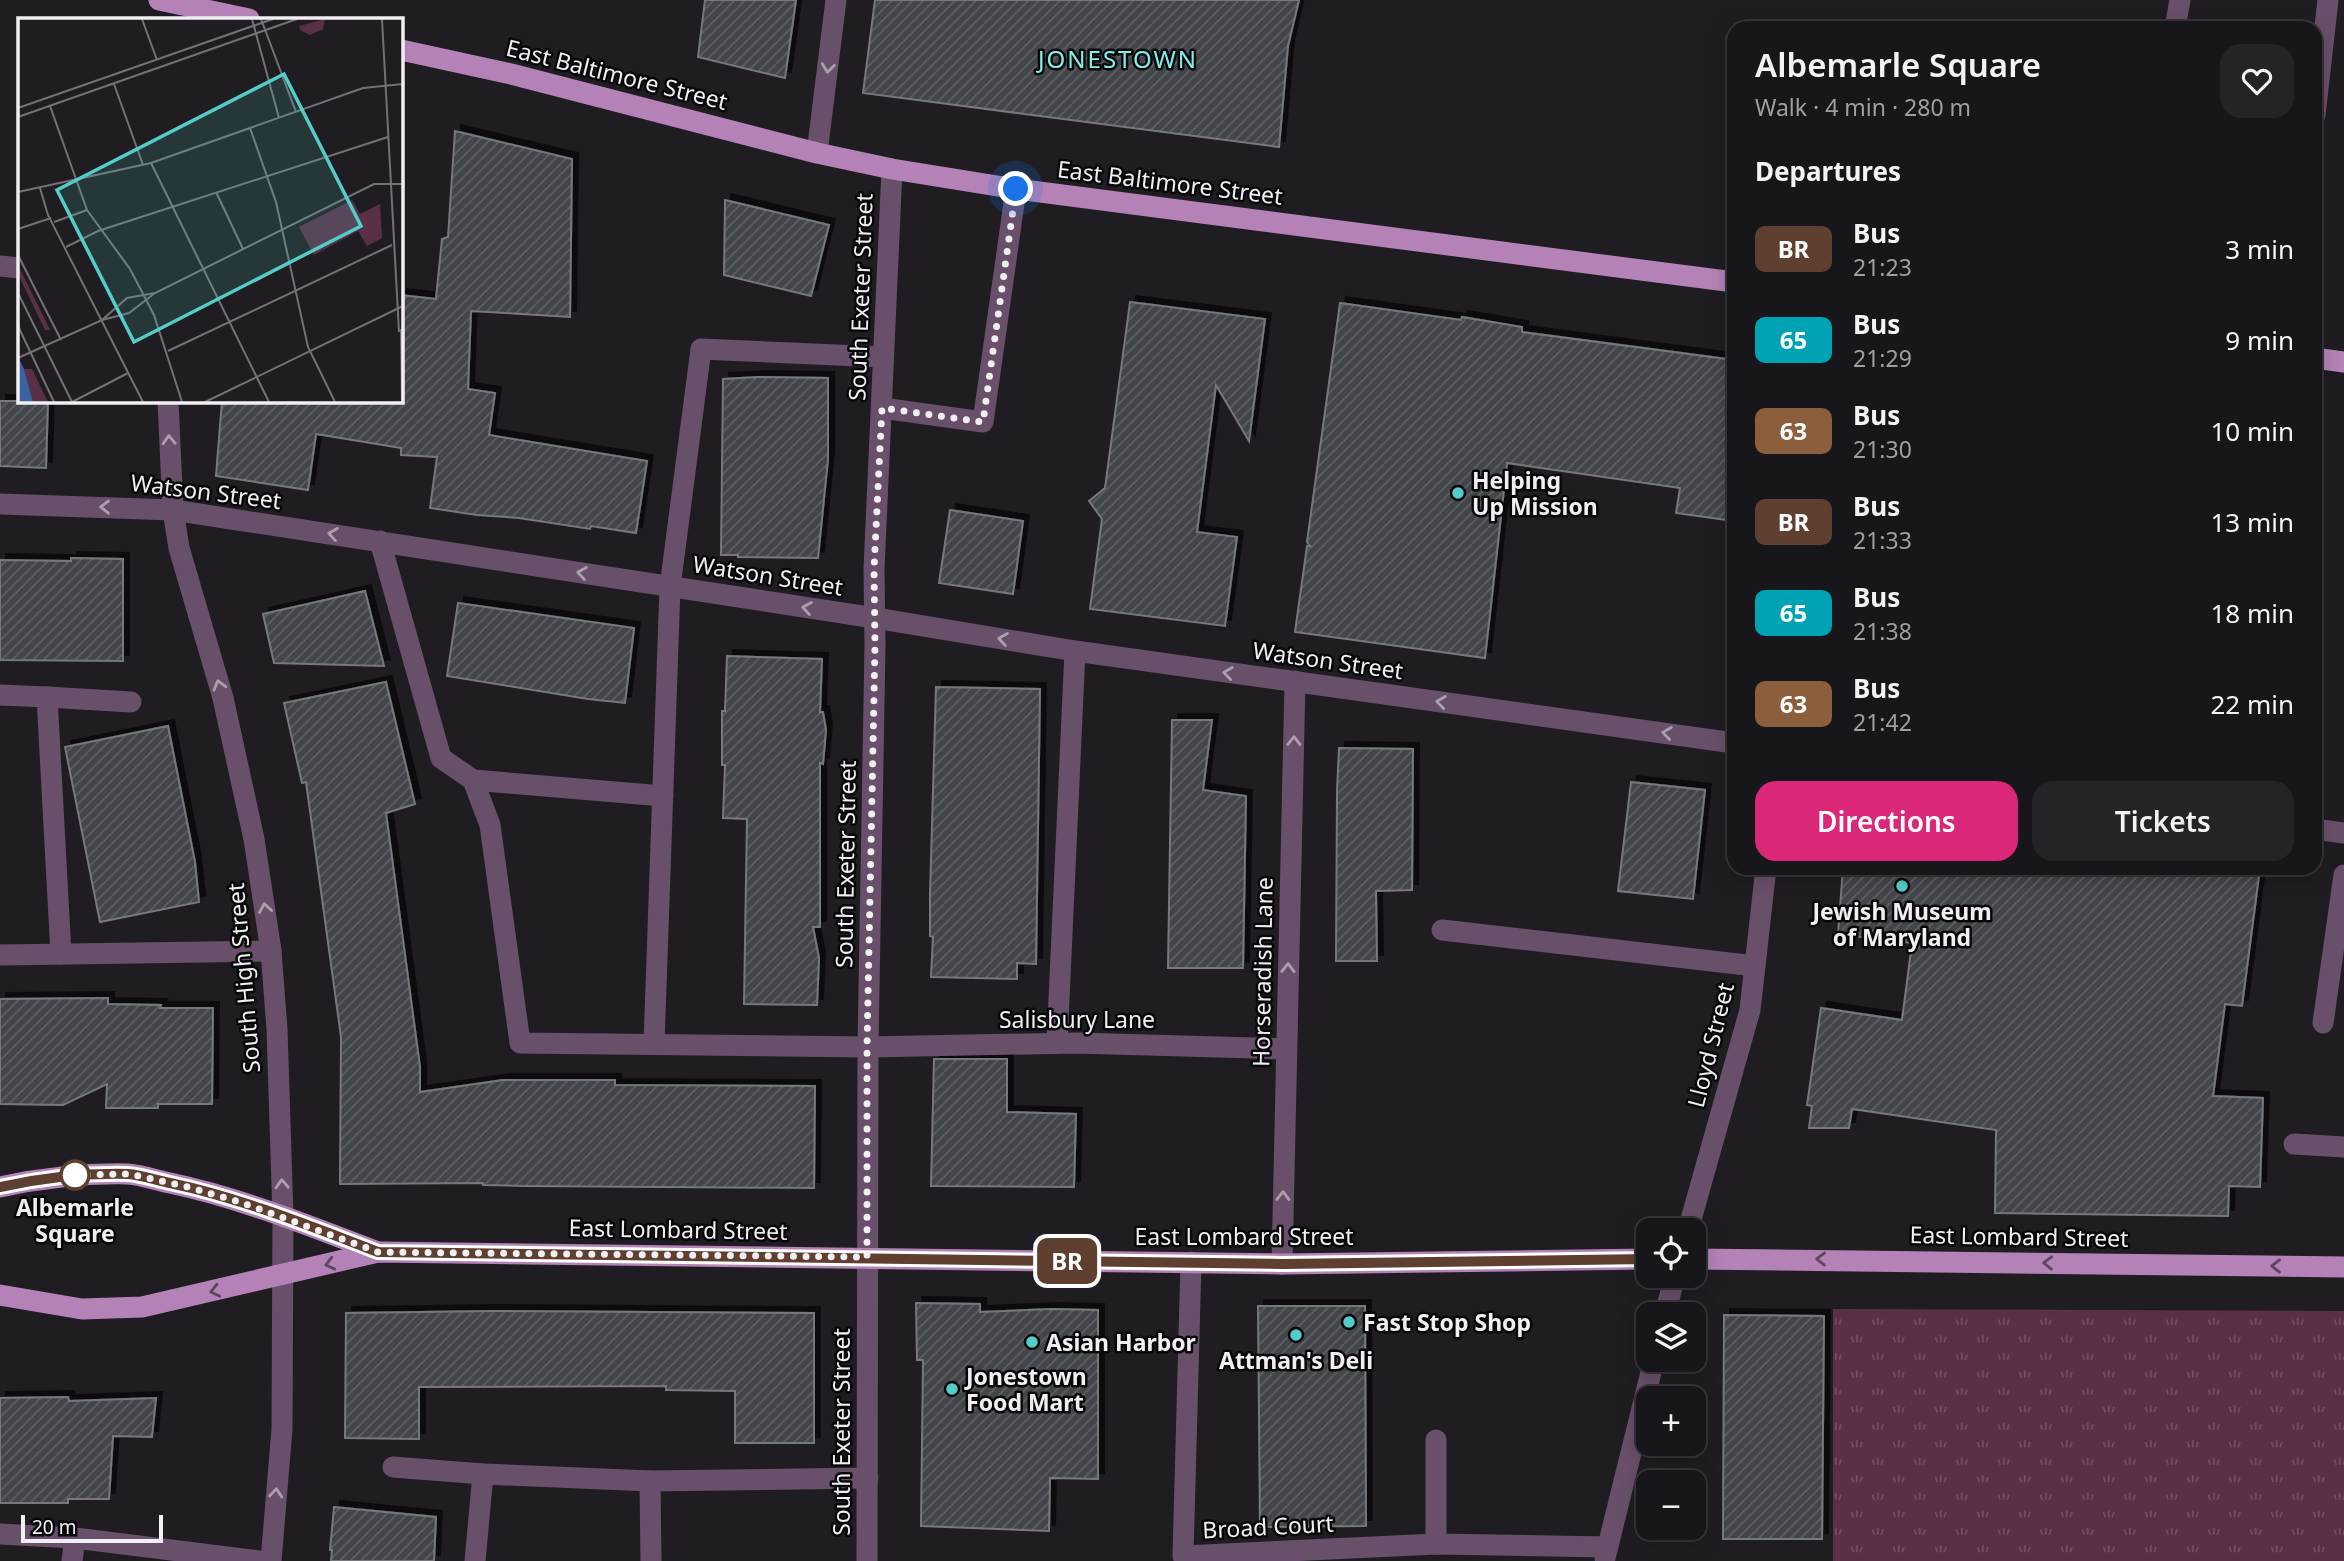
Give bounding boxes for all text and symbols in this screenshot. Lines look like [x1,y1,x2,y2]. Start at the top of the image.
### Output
inset map [18,18,402,402]
street label: East Baltimore Street [503,31,731,117]
district label: JONESTOWN [1036,42,1198,75]
text: Albemarle Square [1755,42,2041,87]
button: heart [2220,44,2294,118]
one-way arrow [820,62,835,74]
text: Walk · 4 min · 280 m [1755,91,1971,123]
street label: East Baltimore Street [1056,152,1284,212]
text: Departures [1755,153,1901,189]
your location [998,171,1033,206]
street label: South Exeter Street [840,193,880,401]
text: Bus [1853,215,1900,251]
text: 3 min [2225,231,2294,267]
text: BR [1778,232,1809,265]
text: 21:23 [1853,251,1912,283]
text: Bus [1853,306,1900,342]
text: 9 min [2225,322,2294,358]
text: 65 [1780,323,1807,356]
text: 21:29 [1853,342,1912,374]
text: Bus [1853,397,1900,433]
text: 10 min [2210,413,2294,449]
text: 63 [1780,414,1807,447]
text: 21:30 [1853,433,1912,465]
one-way arrow [161,434,176,445]
place label: Helping Up Mission [1472,464,1598,522]
street label: Watson Street [129,466,283,516]
marker: Helping Up Mission [1450,485,1466,501]
text: Bus [1853,488,1900,524]
one-way arrow [99,499,110,514]
text: 13 min [2210,504,2294,540]
text: BR [1778,505,1809,538]
text: 21:33 [1853,524,1912,556]
one-way arrow [327,527,339,542]
street label: Watson Street [691,547,845,603]
one-way arrow [576,566,588,581]
text: Bus [1853,579,1900,615]
text: 18 min [2210,595,2294,631]
text: 65 [1780,596,1807,629]
one-way arrow [801,600,813,615]
text: 21:38 [1853,615,1912,647]
one-way arrow [997,632,1008,647]
street label: Watson Street [1251,634,1405,686]
one-way arrow [1222,665,1233,680]
text: Bus [1853,670,1900,706]
one-way arrow [213,679,228,691]
text: 22 min [2210,686,2294,722]
text: 63 [1780,687,1807,720]
one-way arrow [1435,695,1447,710]
text: 21:42 [1853,706,1912,738]
one-way arrow [1661,726,1673,741]
one-way arrow [1286,735,1301,746]
street label: South Exeter Street [827,760,863,968]
button: Directions [1755,781,2018,861]
button: Tickets [2032,781,2294,861]
street label: Horseradish Lane [1244,877,1280,1067]
marker: Jewish Museum of Maryland [1894,878,1910,894]
street label: South High Street [219,882,267,1074]
place label: Jewish Museum of Maryland [1810,895,1992,953]
one-way arrow [257,902,272,914]
one-way arrow [1280,962,1296,973]
street label: Lloyd Street [1679,979,1741,1111]
street label: Salisbury Lane [999,1003,1155,1035]
marker: Albemarle Square [60,1160,90,1190]
one-way arrow [274,1178,290,1188]
one-way arrow [1275,1190,1291,1200]
place label: Albemarle Square [16,1191,134,1249]
street label: East Lombard Street [568,1211,788,1247]
map controls [1636,1218,1706,1540]
button: locate [1636,1218,1706,1288]
street label: East Lombard Street [1909,1218,2129,1254]
street label: East Lombard Street [1135,1220,1353,1252]
line badge: BR [1036,1238,1098,1284]
text: BR [1051,1244,1083,1277]
one-way arrow [1815,1251,1826,1267]
one-way arrow [2043,1255,2054,1270]
one-way arrow [324,1256,336,1271]
one-way arrow [2270,1258,2281,1274]
one-way arrow [209,1283,221,1298]
button: layers [1636,1302,1706,1372]
place label: Fast Stop Shop [1363,1306,1531,1338]
marker: Fast Stop Shop [1341,1314,1357,1330]
place label: Asian Harbor [1046,1326,1196,1358]
marker: Attman's Deli [1288,1327,1304,1343]
street label: South Exeter Street [825,1328,857,1536]
marker: Asian Harbor [1024,1334,1040,1350]
place label: Attman's Deli [1219,1344,1373,1376]
place label: Jonestown Food Mart [964,1360,1087,1418]
marker: Jonestown Food Mart [944,1381,960,1397]
button: + [1636,1386,1706,1456]
button: − [1636,1470,1706,1540]
one-way arrow [268,1487,283,1498]
street label: Broad Court [1202,1507,1334,1545]
scale bar [21,1512,163,1544]
text: 20 m [32,1514,76,1540]

